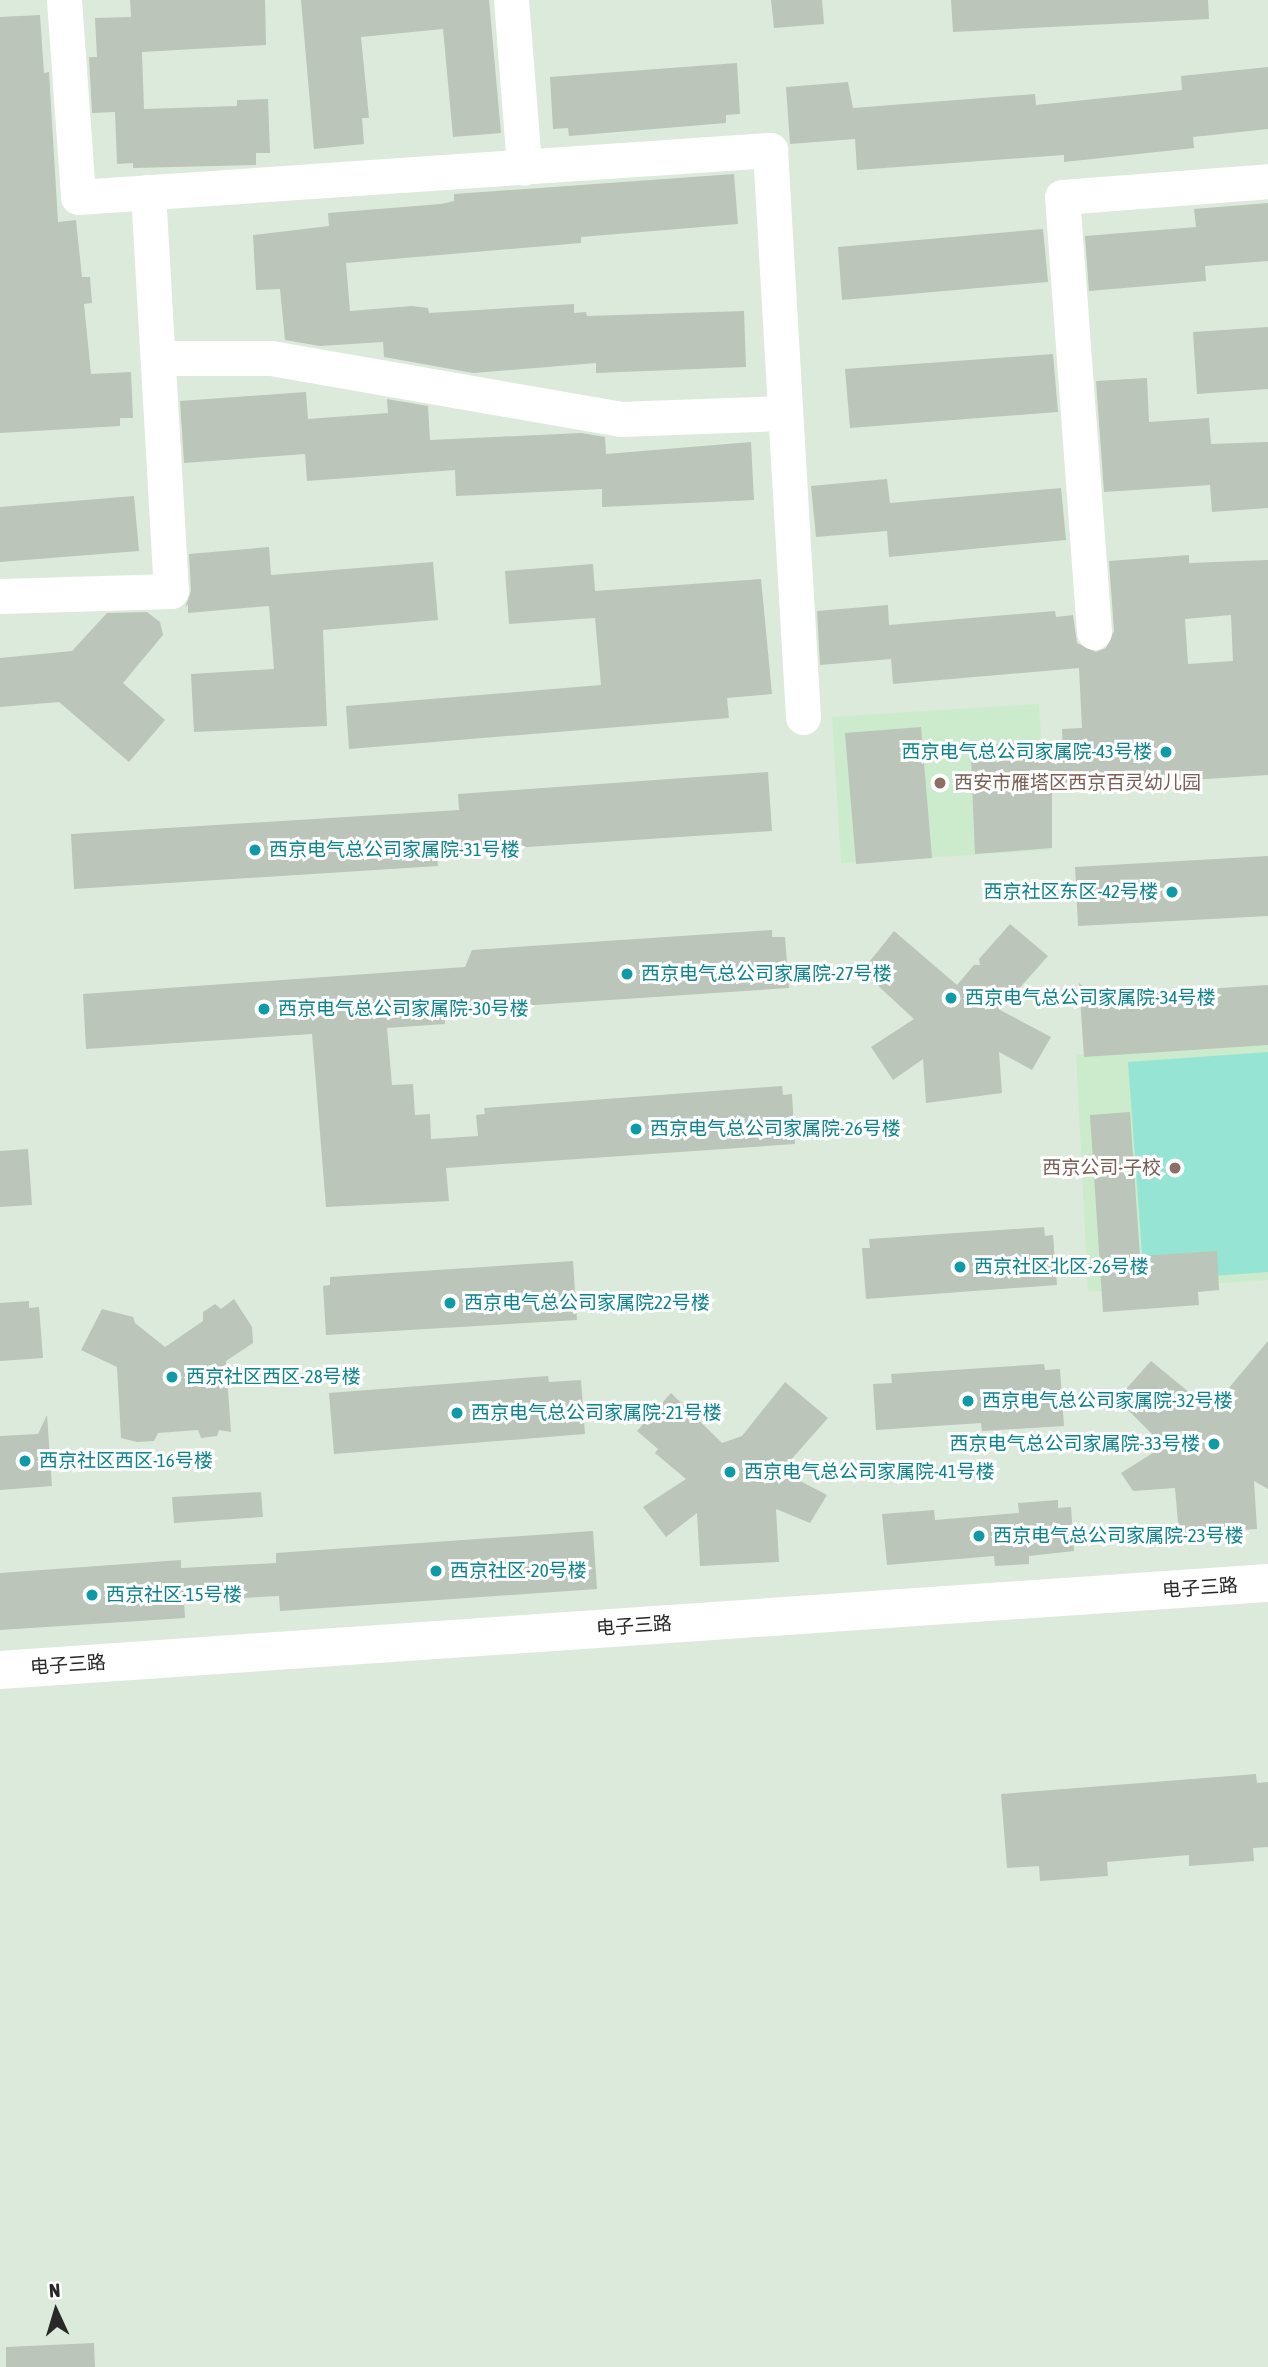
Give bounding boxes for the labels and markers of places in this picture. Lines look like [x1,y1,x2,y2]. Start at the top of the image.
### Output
place label: 西京电气总公司家属院-43号楼 [901,741,1152,763]
marker: 西京电气总公司家属院-43号楼 [1158,744,1174,760]
place label: 西安市雁塔区西京百灵幼儿园 [954,772,1201,794]
marker: 西安市雁塔区西京百灵幼儿园 [932,775,948,791]
place label: 西京电气总公司家属院-31号楼 [269,839,520,861]
marker: 西京电气总公司家属院-31号楼 [247,842,263,858]
place label: 西京社区东区-42号楼 [983,881,1158,903]
marker: 西京社区东区-42号楼 [1164,884,1180,900]
place label: 西京电气总公司家属院-27号楼 [641,963,892,985]
marker: 西京电气总公司家属院-27号楼 [619,966,635,982]
place label: 西京电气总公司家属院-34号楼 [965,987,1216,1009]
marker: 西京电气总公司家属院-34号楼 [943,990,959,1006]
place label: 西京电气总公司家属院-30号楼 [278,998,529,1020]
marker: 西京电气总公司家属院-30号楼 [256,1001,272,1017]
place label: 西京电气总公司家属院-26号楼 [650,1118,901,1140]
marker: 西京电气总公司家属院-26号楼 [628,1121,644,1137]
place label: 西京公司-子校 [1042,1157,1161,1179]
marker: 西京公司-子校 [1167,1160,1183,1176]
place label: 西京社区北区-26号楼 [974,1256,1149,1278]
marker: 西京社区北区-26号楼 [952,1259,968,1275]
place label: 西京电气总公司家属院22号楼 [464,1292,710,1314]
marker: 西京电气总公司家属院22号楼 [442,1295,458,1311]
place label: 西京社区西区-28号楼 [186,1366,361,1388]
marker: 西京社区西区-28号楼 [164,1369,180,1385]
place label: 西京电气总公司家属院-32号楼 [982,1390,1233,1412]
marker: 西京电气总公司家属院-32号楼 [960,1393,976,1409]
place label: 西京电气总公司家属院-21号楼 [471,1402,722,1424]
marker: 西京电气总公司家属院-21号楼 [449,1405,465,1421]
place label: 西京电气总公司家属院-33号楼 [949,1433,1200,1455]
marker: 西京电气总公司家属院-33号楼 [1206,1436,1222,1452]
place label: 西京社区西区-16号楼 [39,1450,213,1472]
marker: 西京社区西区-16号楼 [17,1453,33,1469]
place label: 西京电气总公司家属院-41号楼 [744,1461,995,1483]
marker: 西京电气总公司家属院-41号楼 [722,1464,738,1480]
place label: 西京电气总公司家属院-23号楼 [993,1525,1244,1547]
marker: 西京电气总公司家属院-23号楼 [971,1528,987,1544]
place label: 西京社区-20号楼 [450,1560,587,1582]
marker: 西京社区-20号楼 [428,1563,444,1579]
place label: 西京社区-15号楼 [106,1584,242,1606]
marker: 西京社区-15号楼 [84,1587,100,1603]

